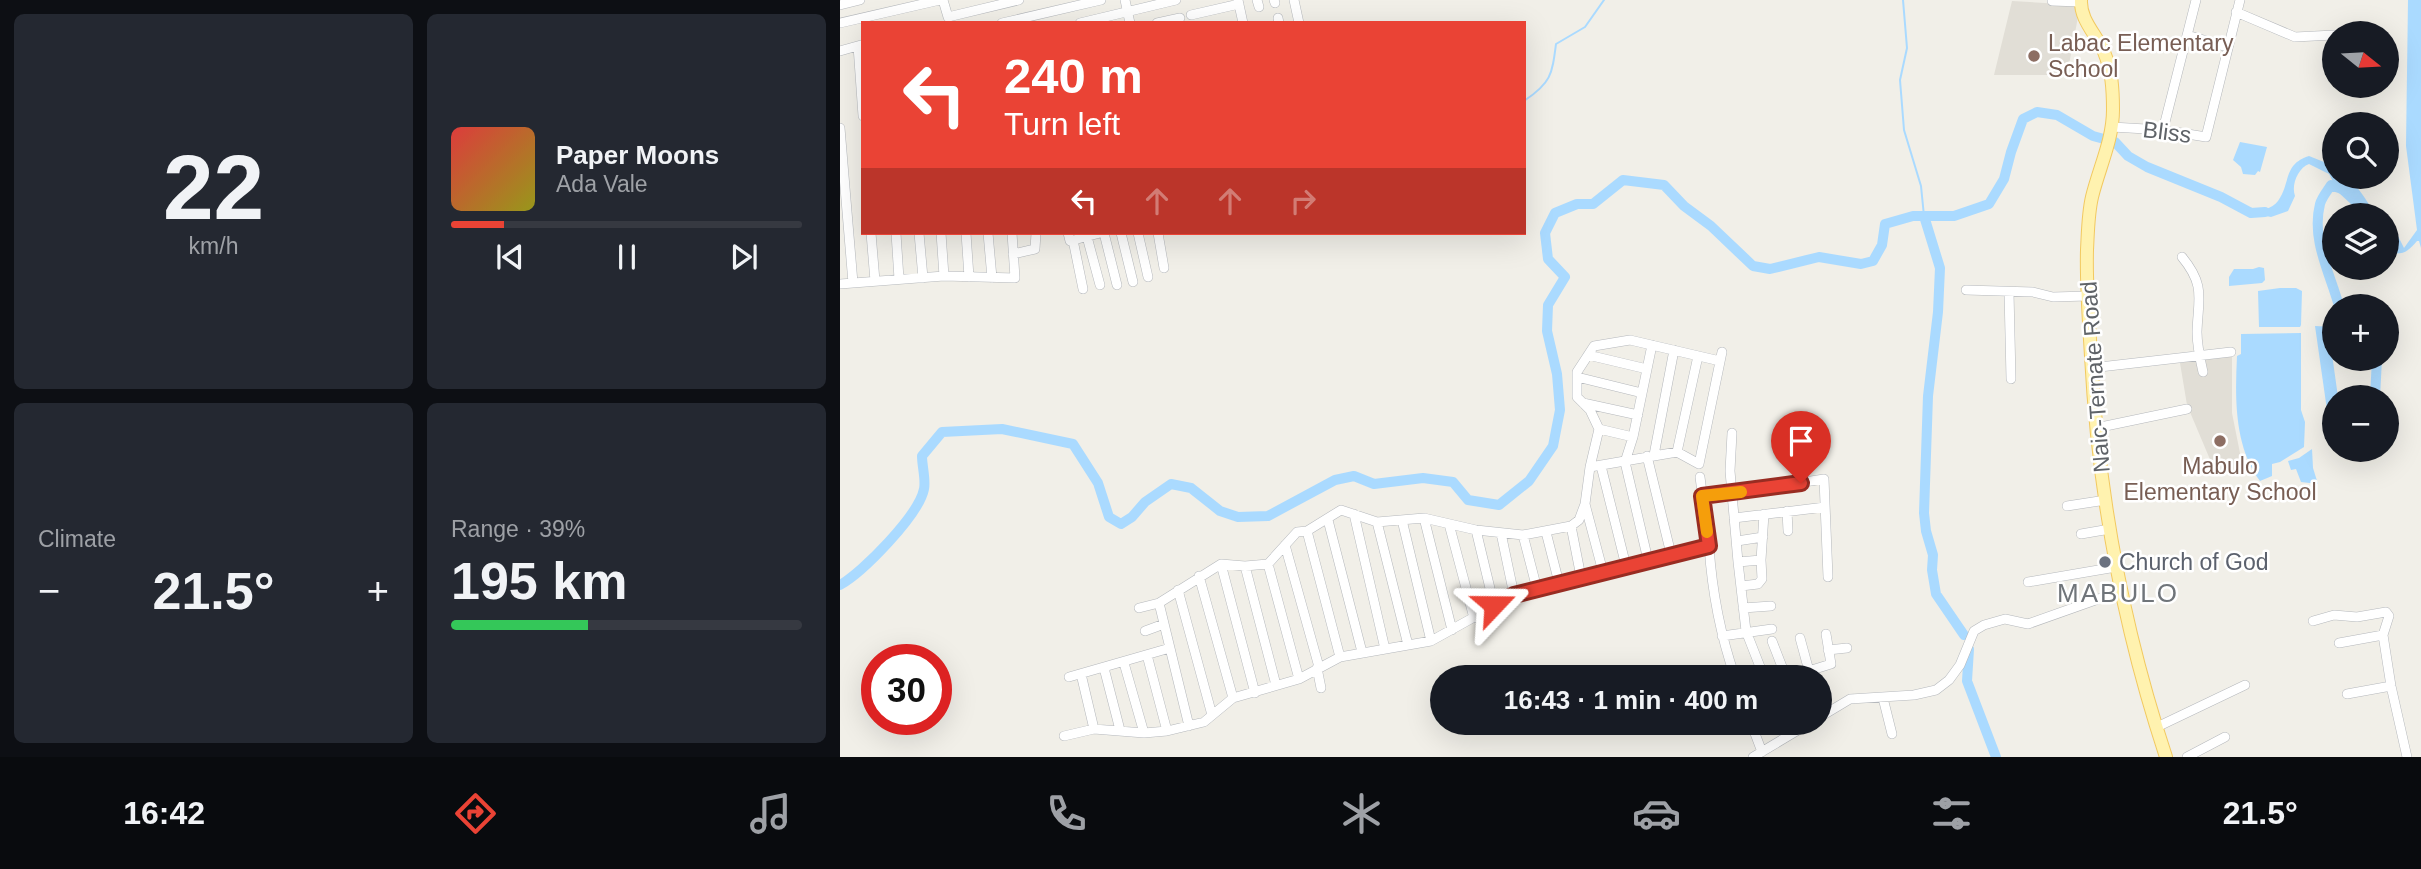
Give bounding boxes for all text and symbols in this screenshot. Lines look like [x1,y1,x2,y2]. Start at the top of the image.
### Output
north arrow [2322,21,2399,98]
map controls [2322,21,2399,462]
place label: Labac Elementary School [2048,30,2234,82]
marker: Labac Elementary School [2026,48,2042,64]
icon: left [889,49,980,140]
text: 240 m [1004,49,1143,103]
text: Turn left [1004,106,1120,142]
button: search [2322,112,2399,189]
street label: Bliss [2141,116,2193,148]
text: 22 [163,137,264,238]
text: Paper Moons [556,140,719,170]
text: Ada Vale [556,171,648,197]
icon: left [1065,182,1103,220]
icon: ahead [1138,182,1176,220]
icon: ahead [1211,182,1249,220]
icon: right [1284,182,1322,220]
button: layers [2322,203,2399,280]
text: km/h [189,233,238,259]
icon: previous [491,238,529,276]
icon: pause [608,238,646,276]
icon: next [725,238,763,276]
street label: Naic-Ternate Road [2075,280,2115,474]
button: + [2322,294,2399,371]
button: − [2322,385,2399,462]
pin [1771,411,1831,483]
icon: arrive [1782,422,1820,460]
marker: Mabulo Elementary School [2212,433,2228,449]
place label: Mabulo Elementary School [2123,453,2317,505]
text: Range · 39% [451,516,585,542]
text: Climate [38,526,116,552]
place label: Church of God [2119,549,2269,575]
text: 195 km [451,552,627,610]
marker: Church of God [2097,554,2113,570]
text: 21.5° [152,562,275,620]
position arrow [1457,568,1531,642]
text: − [38,570,60,612]
text: + [367,570,389,612]
district label: MABULO [2057,578,2179,608]
speed limit sign: 30 [861,644,952,735]
text: 16:43 · 1 min · 400 m [1504,685,1758,715]
icon: directions [451,789,500,838]
icon: music [746,789,795,838]
icon: phone [1042,789,1091,838]
icon: climate [1337,789,1386,838]
icon: car [1632,789,1681,838]
icon: filters [1927,789,1976,838]
text: 16:42 [123,795,205,831]
text: 21.5° [2223,795,2298,831]

